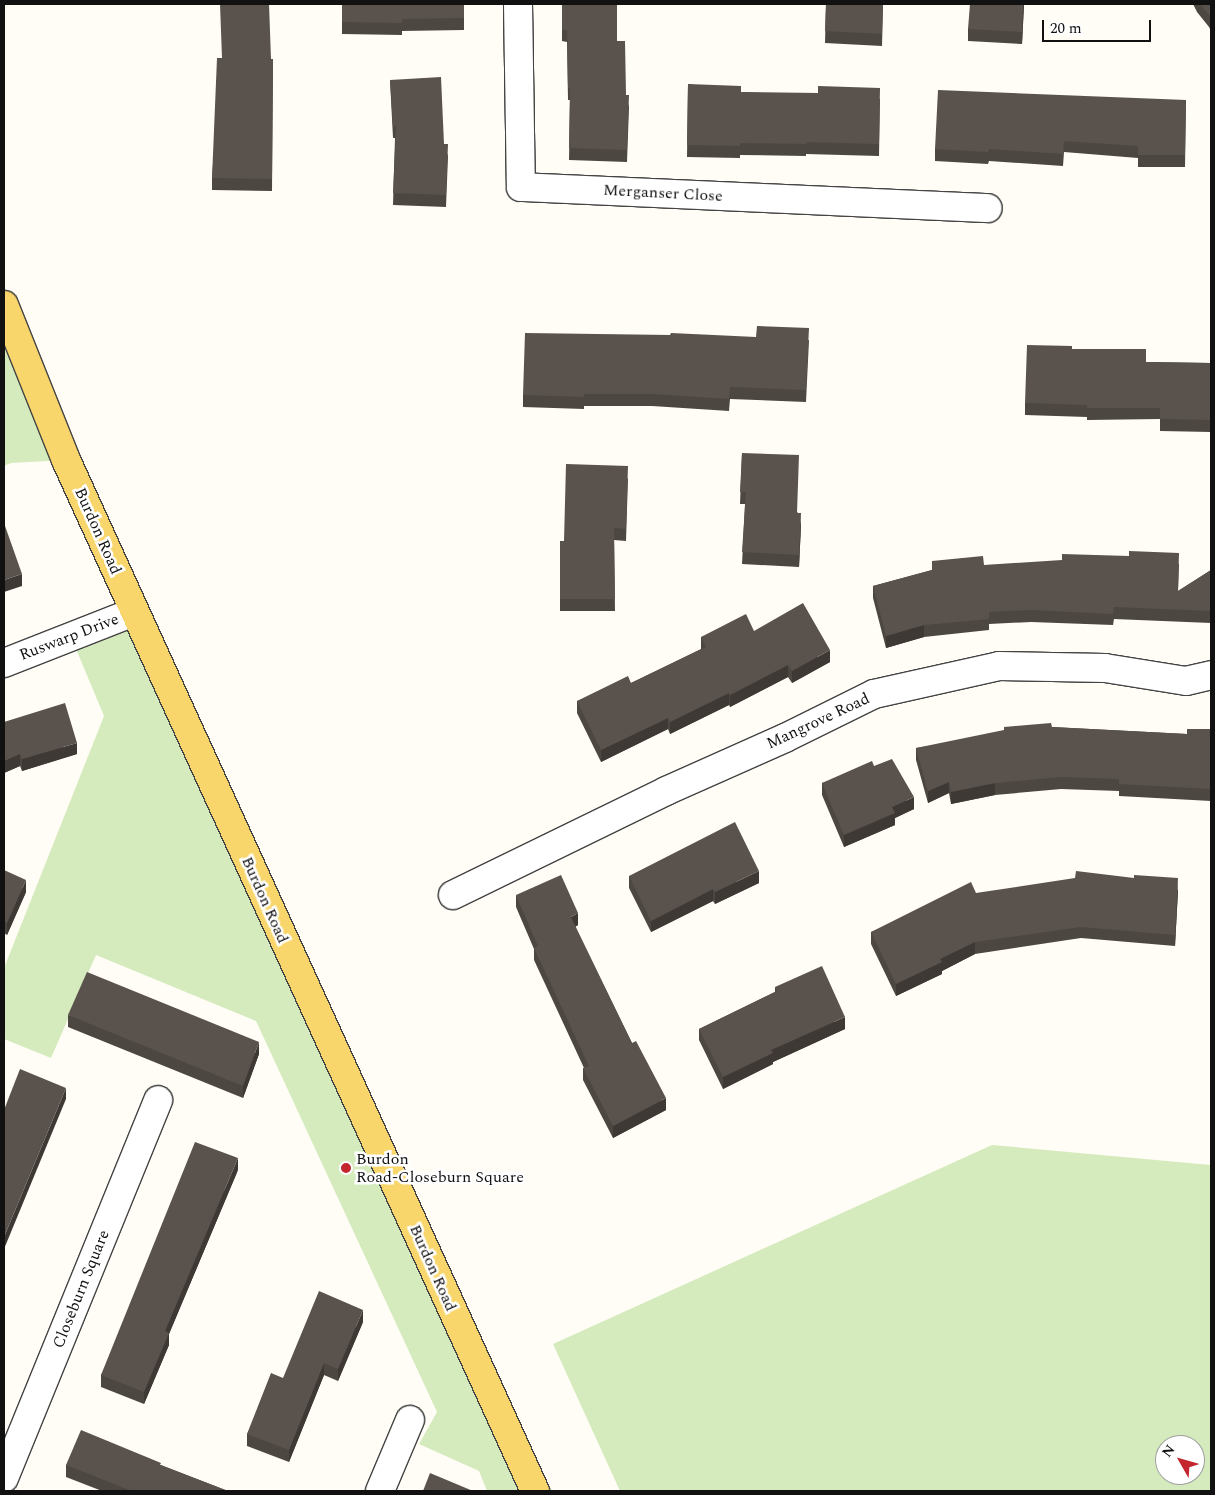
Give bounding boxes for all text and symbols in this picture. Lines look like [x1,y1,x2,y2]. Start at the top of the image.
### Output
scale bar [1045,10,1154,42]
text: 20 m [1050,17,1082,40]
street label: Merganser Close [603,180,723,206]
street label: Burdon Road [70,485,126,577]
street label: Ruswarp Drive [17,609,121,665]
street label: Mangrove Road [763,689,873,753]
street label: Burdon Road [237,854,293,946]
place label: Burdon Road-Closeburn Square [356,1149,524,1187]
marker: Burdon Road-Closeburn Square [340,1162,352,1174]
street label: Burdon Road [405,1222,461,1314]
street label: Closeburn Square [49,1227,113,1351]
north arrow [1155,1435,1205,1485]
text: N [1157,1440,1180,1462]

